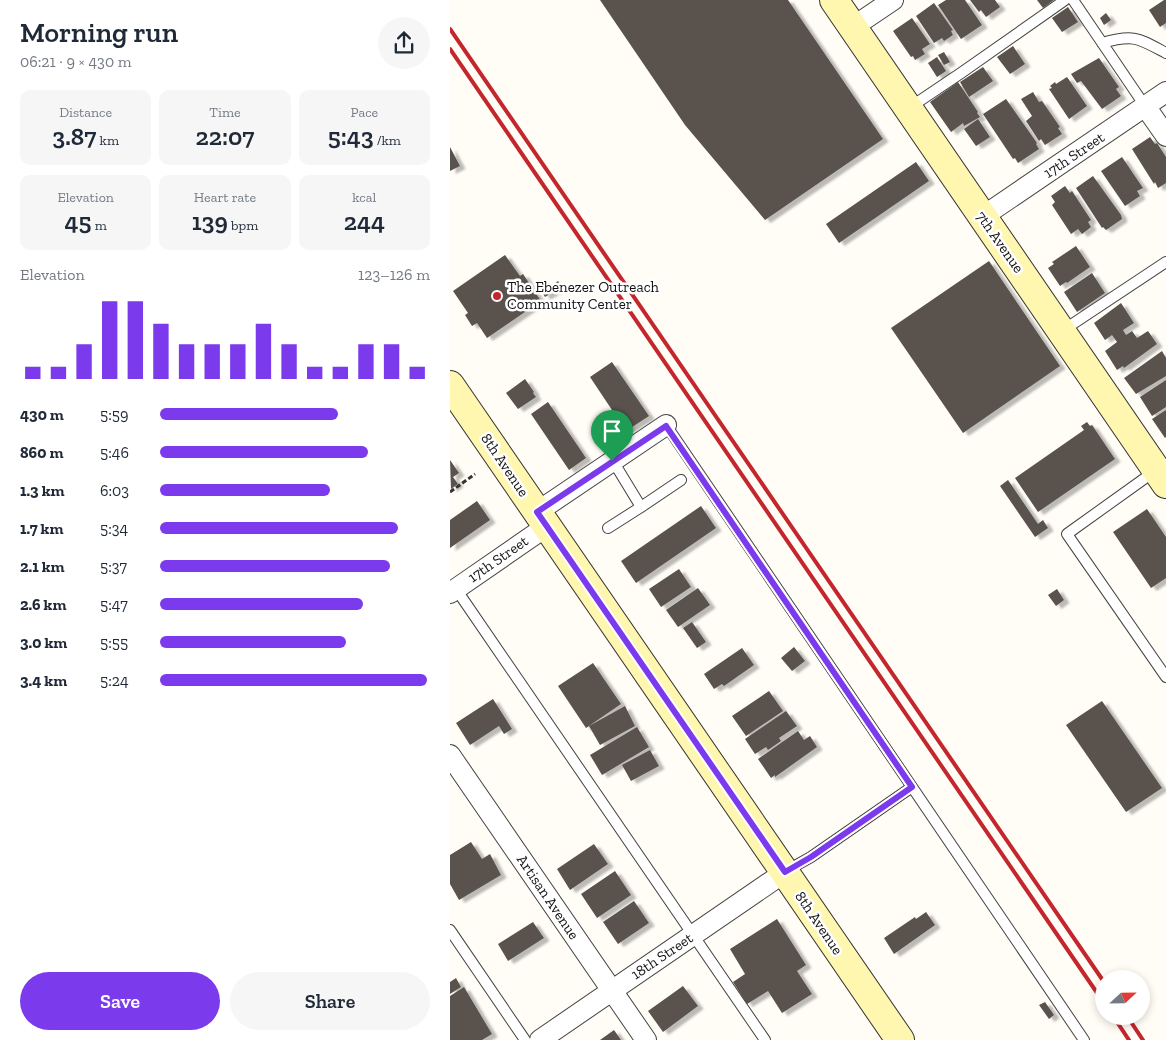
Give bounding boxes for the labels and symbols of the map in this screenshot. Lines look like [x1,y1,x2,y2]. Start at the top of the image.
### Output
street label: 17th Street [1040,128,1108,182]
street label: 7th Avenue [972,208,1028,276]
place label: The Ebenezer Outreach Community Center [507,278,660,313]
marker: The Ebenezer Outreach Community Center [491,290,503,302]
pin [591,410,633,461]
street label: 8th Avenue [477,430,533,500]
street label: 17th Street [464,531,532,586]
street label: Artisan Avenue [513,851,583,943]
street label: 8th Avenue [791,888,847,958]
street label: 18th Street [628,929,697,983]
north arrow [1095,970,1150,1025]

